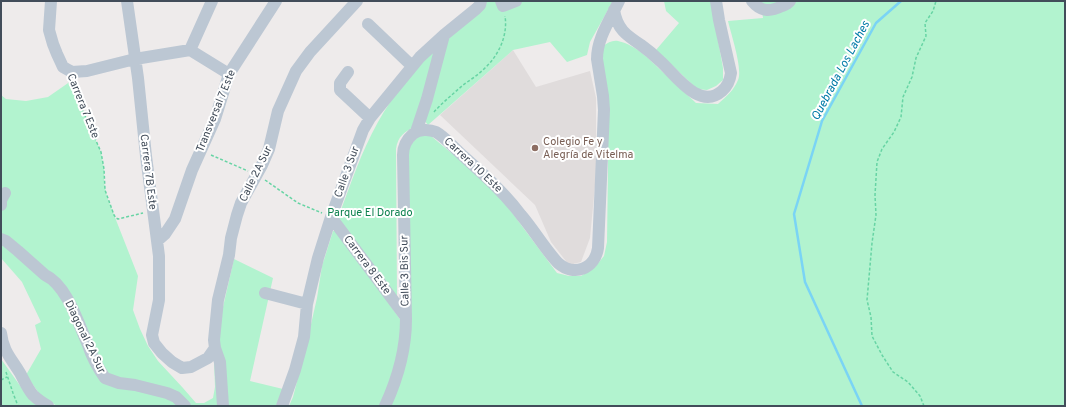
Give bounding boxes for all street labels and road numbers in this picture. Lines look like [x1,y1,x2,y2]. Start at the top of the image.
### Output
street label: Transversal 7 Este [193,68,239,154]
street label: Carrera 7 Este [64,72,102,140]
street label: Carrera 7B Este [136,133,160,211]
street label: Carrera 10 Este [441,134,505,196]
street label: Calle 2A Sur [236,143,276,204]
street label: Calle 3 Sur [331,144,363,200]
street label: Carrera 8 Este [340,233,394,297]
street label: Calle 3 Bis Sur [397,235,413,307]
street label: Diagonal 2A Sur [61,298,109,376]

